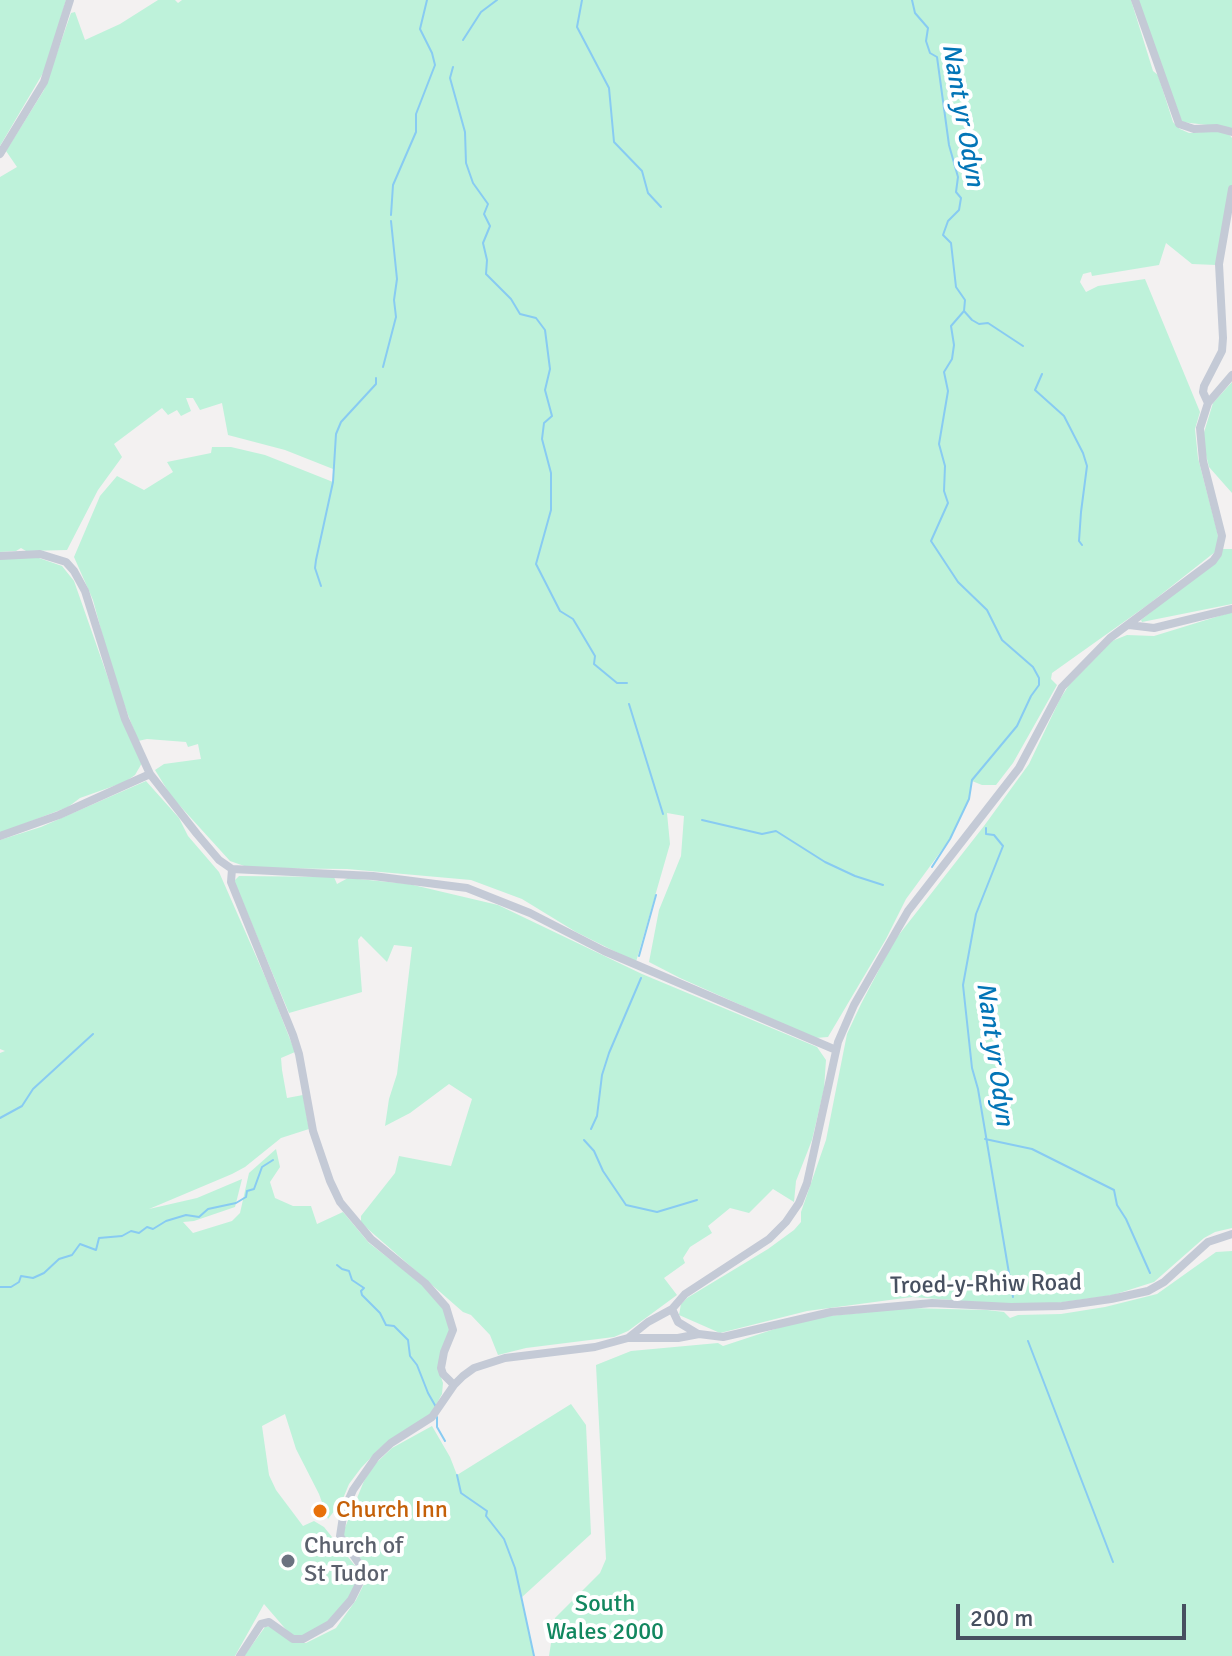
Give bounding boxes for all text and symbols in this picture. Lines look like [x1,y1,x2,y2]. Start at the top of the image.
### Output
water label: Nant yr Odyn [934,41,990,189]
water label: Nant yr Odyn [968,980,1020,1128]
street label: Troed-y-Rhiw Road [890,1269,1082,1301]
place label: Church Inn [336,1497,448,1525]
marker: Church Inn [311,1502,329,1520]
place label: Church of St Tudor [304,1533,403,1589]
marker: Church of St Tudor [279,1552,297,1570]
scale bar [960,1588,1190,1638]
park label: South Wales 2000 [546,1591,664,1647]
text: 200 m [970,1603,1033,1633]

